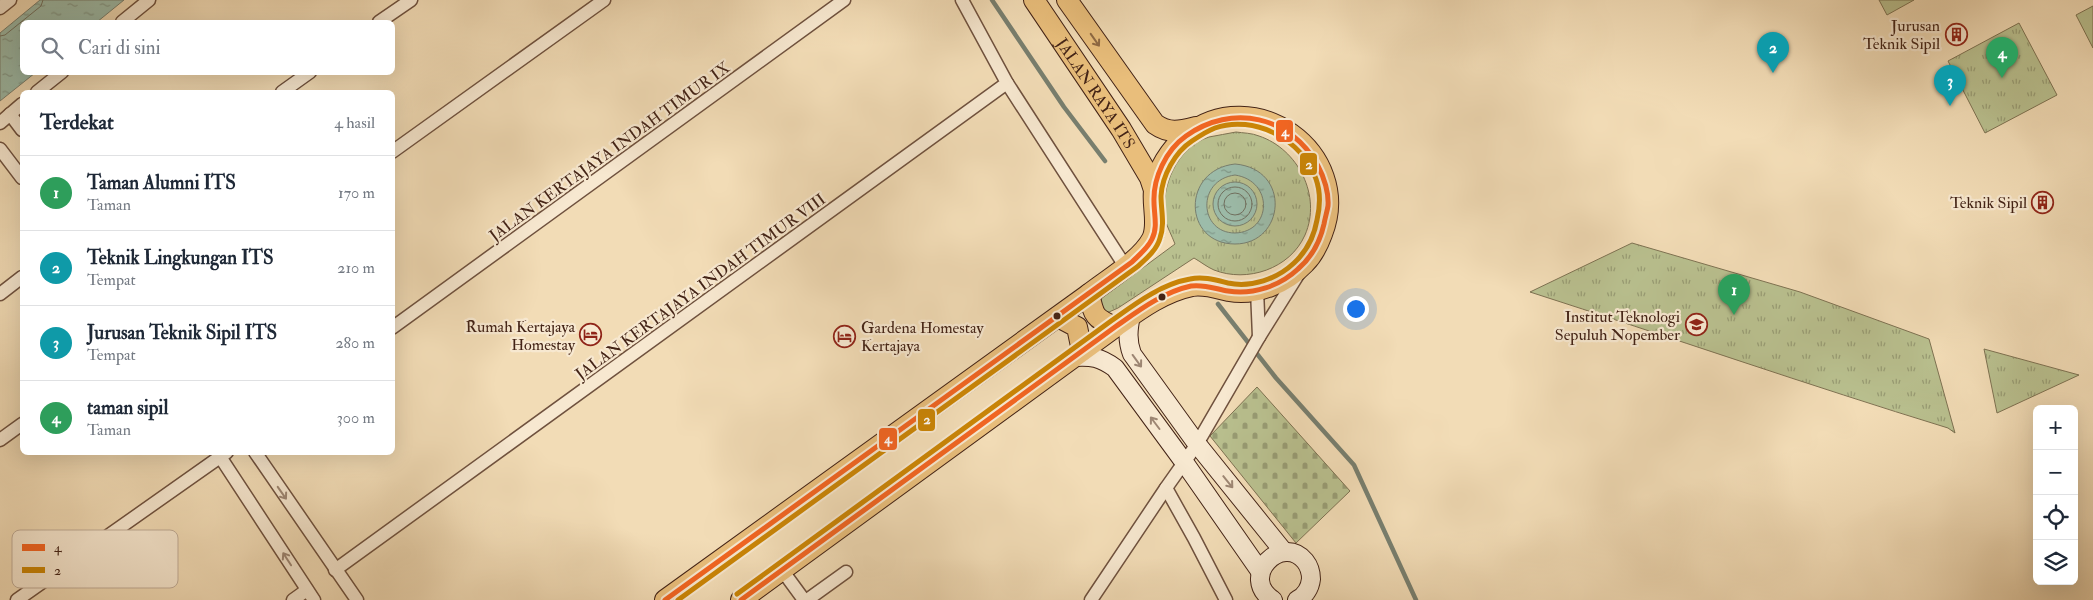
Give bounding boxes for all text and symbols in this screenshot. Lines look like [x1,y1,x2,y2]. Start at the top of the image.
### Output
place label: Jurusan Teknik Sipil [1863,16,1940,55]
search box [20,20,395,75]
building icon: Jurusan Teknik Sipil [1944,22,1968,46]
pin: 2 [1757,32,1789,73]
one-way arrow [1090,33,1100,47]
icon: search [38,34,66,62]
street label: JALAN RAYA ITS [1050,34,1139,153]
text: Cari di sini [78,36,161,60]
pin: 4 [1986,37,2018,78]
street label: JALAN KERTAJAYA INDAH TIMUR IX [485,57,735,247]
pin: 3 [1934,65,1966,106]
text: Terdekat [40,109,114,136]
text: 4 hasil [334,113,375,133]
line badge: 4 [1275,119,1294,143]
text: 4 [1280,123,1290,140]
line badge: 2 [1299,152,1318,176]
text: 2 [1305,156,1313,173]
text: Taman Alumni ITS [87,171,236,195]
text: 1 [53,183,59,203]
text: 170 m [338,183,375,203]
street label: JALAN KERTAJAYA INDAH TIMUR VIII [571,189,830,386]
building icon: Teknik Sipil [2031,190,2055,214]
place label: Teknik Sipil [1950,193,2027,214]
text: Taman [87,195,131,215]
text: Teknik Lingkungan ITS [87,246,274,270]
text: 2 [52,258,60,278]
text: 210 m [337,258,375,278]
text: Tempat [87,270,136,290]
pin: 1 [1718,274,1750,315]
unlabelled marker [1157,292,1167,302]
your location [1343,296,1369,322]
place label: Institut Teknologi Sepuluh Nopember [1555,307,1680,346]
unlabelled marker [1052,311,1062,321]
school or university icon: Institut Teknologi Sepuluh Nopember [1684,313,1708,337]
place label: Rumah Kertajaya Homestay [466,317,576,355]
place label: Gardena Homestay Kertajaya [861,318,984,356]
text: Jurusan Teknik Sipil ITS [87,321,277,345]
hotel icon: Rumah Kertajaya Homestay [579,323,603,347]
hotel icon: Gardena Homestay Kertajaya [833,324,857,348]
text: 3 [53,333,59,353]
text: 280 m [335,333,375,353]
text: Tempat [87,345,136,365]
one-way arrow [1132,354,1143,368]
text: taman sipil [87,396,168,420]
map controls [2033,405,2078,585]
button: + [2033,405,2078,450]
text: 4 [52,408,60,428]
text: 300 m [337,408,375,428]
line badge: 2 [917,408,936,432]
text: 2 [923,411,931,428]
one-way arrow [1150,416,1160,430]
text: Taman [87,420,131,440]
line badge: 4 [878,427,898,451]
text: 4 [883,430,893,447]
button: − [2033,450,2078,495]
one-way arrow [1222,475,1233,488]
one-way arrow [277,485,287,499]
button: locate [2033,495,2078,540]
legend [12,530,178,588]
text: 4 [54,539,63,556]
button: layers [2033,540,2078,585]
one-way arrow [282,553,292,567]
text: 2 [54,562,61,579]

